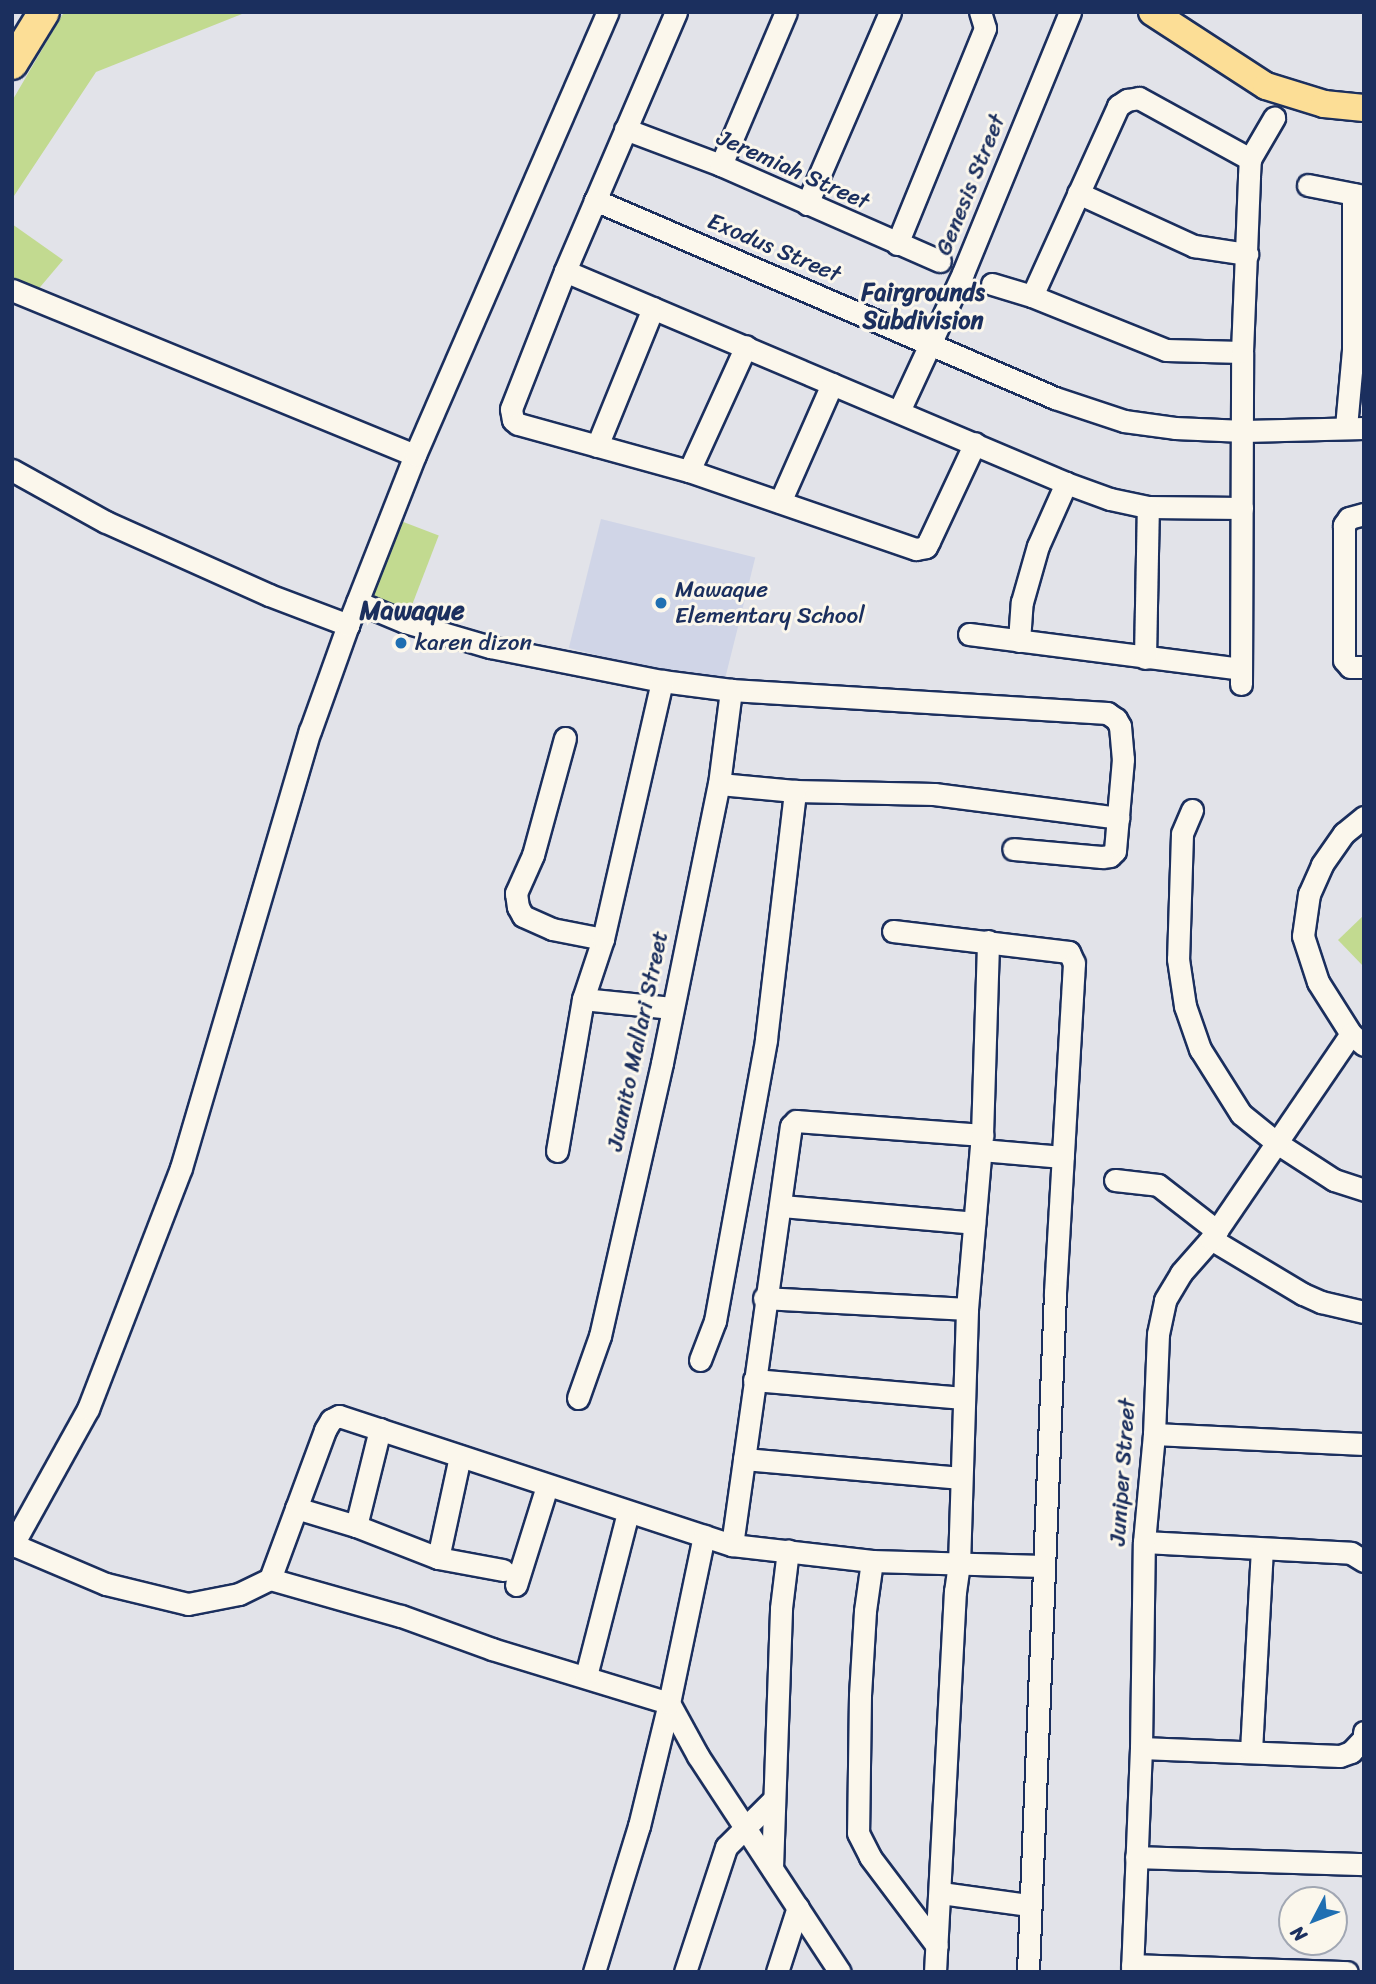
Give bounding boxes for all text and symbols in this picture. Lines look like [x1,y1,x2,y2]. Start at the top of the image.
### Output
street label: Genesis Street [930,111,1012,259]
street label: Jeremiah Street [712,124,874,216]
street label: Exodus Street [703,207,845,289]
district label: Fairgrounds Subdivision [861,279,985,335]
place label: Mawaque Elementary School [675,576,865,630]
district label: Mawaque [359,595,465,627]
marker: Mawaque Elementary School [653,595,669,611]
place label: karen dizon [415,629,532,657]
marker: karen dizon [393,635,409,651]
street label: Juanito Mallari Street [601,928,675,1154]
street label: Juniper Street [1104,1398,1142,1546]
north arrow [1278,1886,1348,1956]
text: N [1282,1918,1315,1950]

